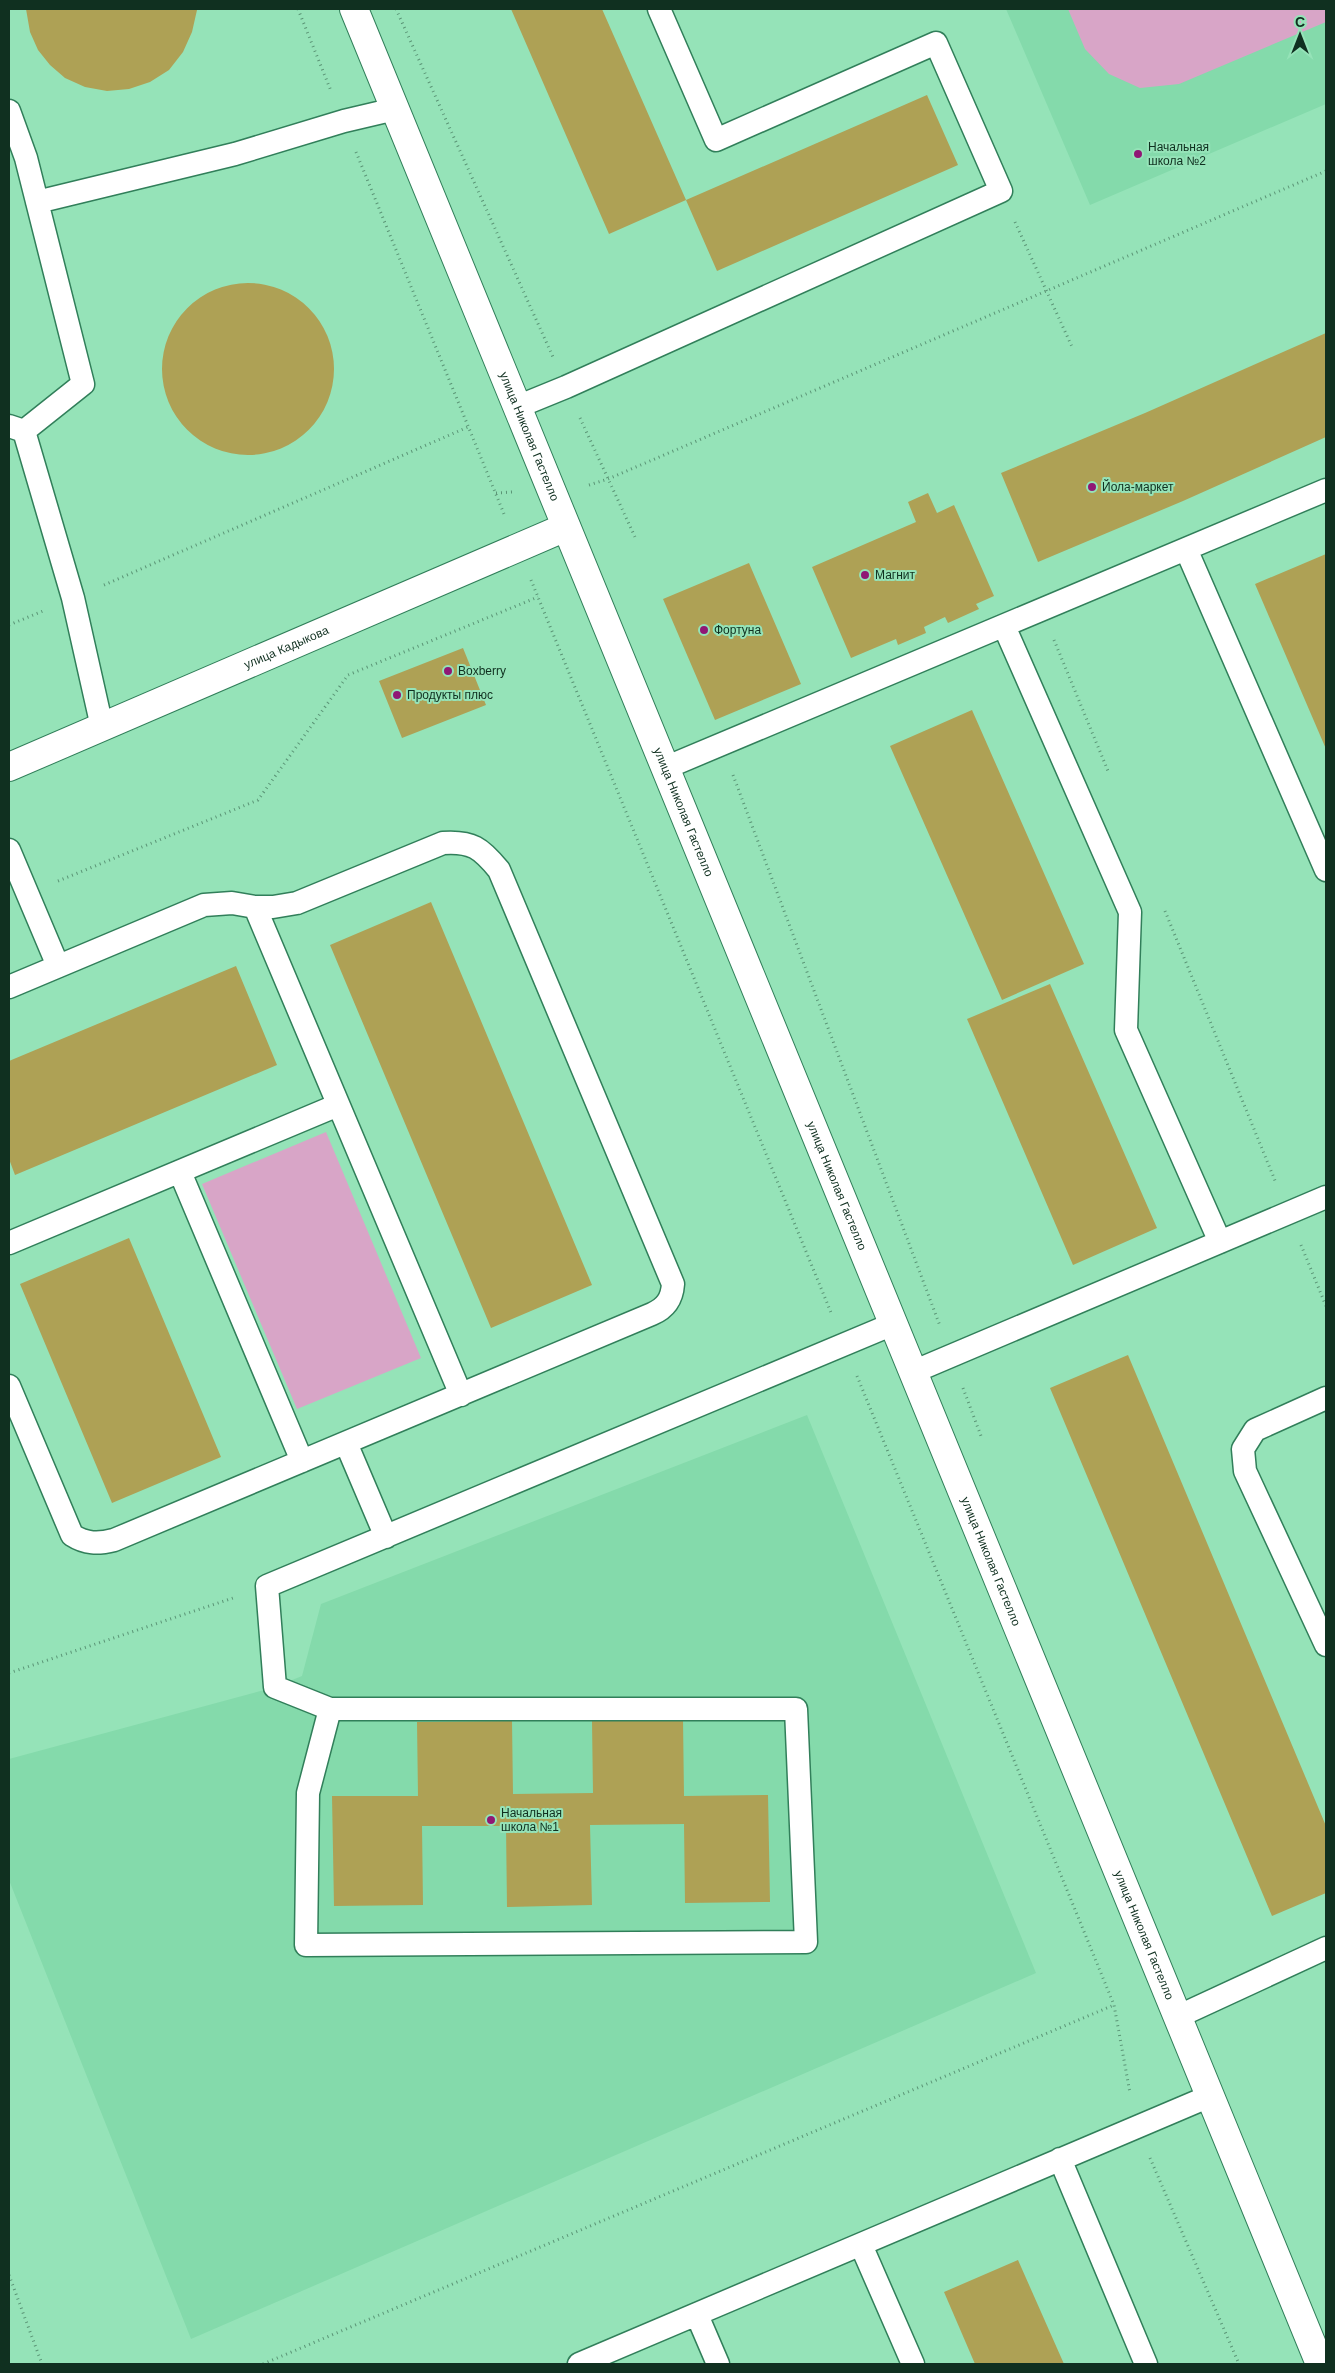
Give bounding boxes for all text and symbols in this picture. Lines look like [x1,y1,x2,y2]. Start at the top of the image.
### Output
north arrow [1275,10,1325,60]
text: С [1295,14,1305,30]
place label: Начальная школа №2 [1148,140,1209,168]
marker: Начальная школа №2 [1132,148,1144,160]
street label: улица Николая Гастелло [497,370,562,503]
place label: Йола-маркет [1102,479,1174,494]
marker: Йола-маркет [1086,481,1098,493]
place label: Магнит [875,568,916,582]
marker: Магнит [859,569,871,581]
street label: улица Кадыкова [242,623,331,672]
place label: Фортуна [714,623,761,637]
marker: Фортуна [698,624,710,636]
place label: Boxberry [458,664,506,678]
marker: Boxberry [442,665,454,677]
place label: Продукты плюс [407,688,493,702]
marker: Продукты плюс [391,689,403,701]
street label: улица Николая Гастелло [651,746,716,879]
street label: улица Николая Гастелло [804,1119,870,1253]
street label: улица Николая Гастелло [958,1495,1024,1628]
place label: Начальная школа №1 [501,1806,562,1834]
marker: Начальная школа №1 [485,1814,497,1826]
street label: улица Николая Гастелло [1111,1869,1177,2002]

